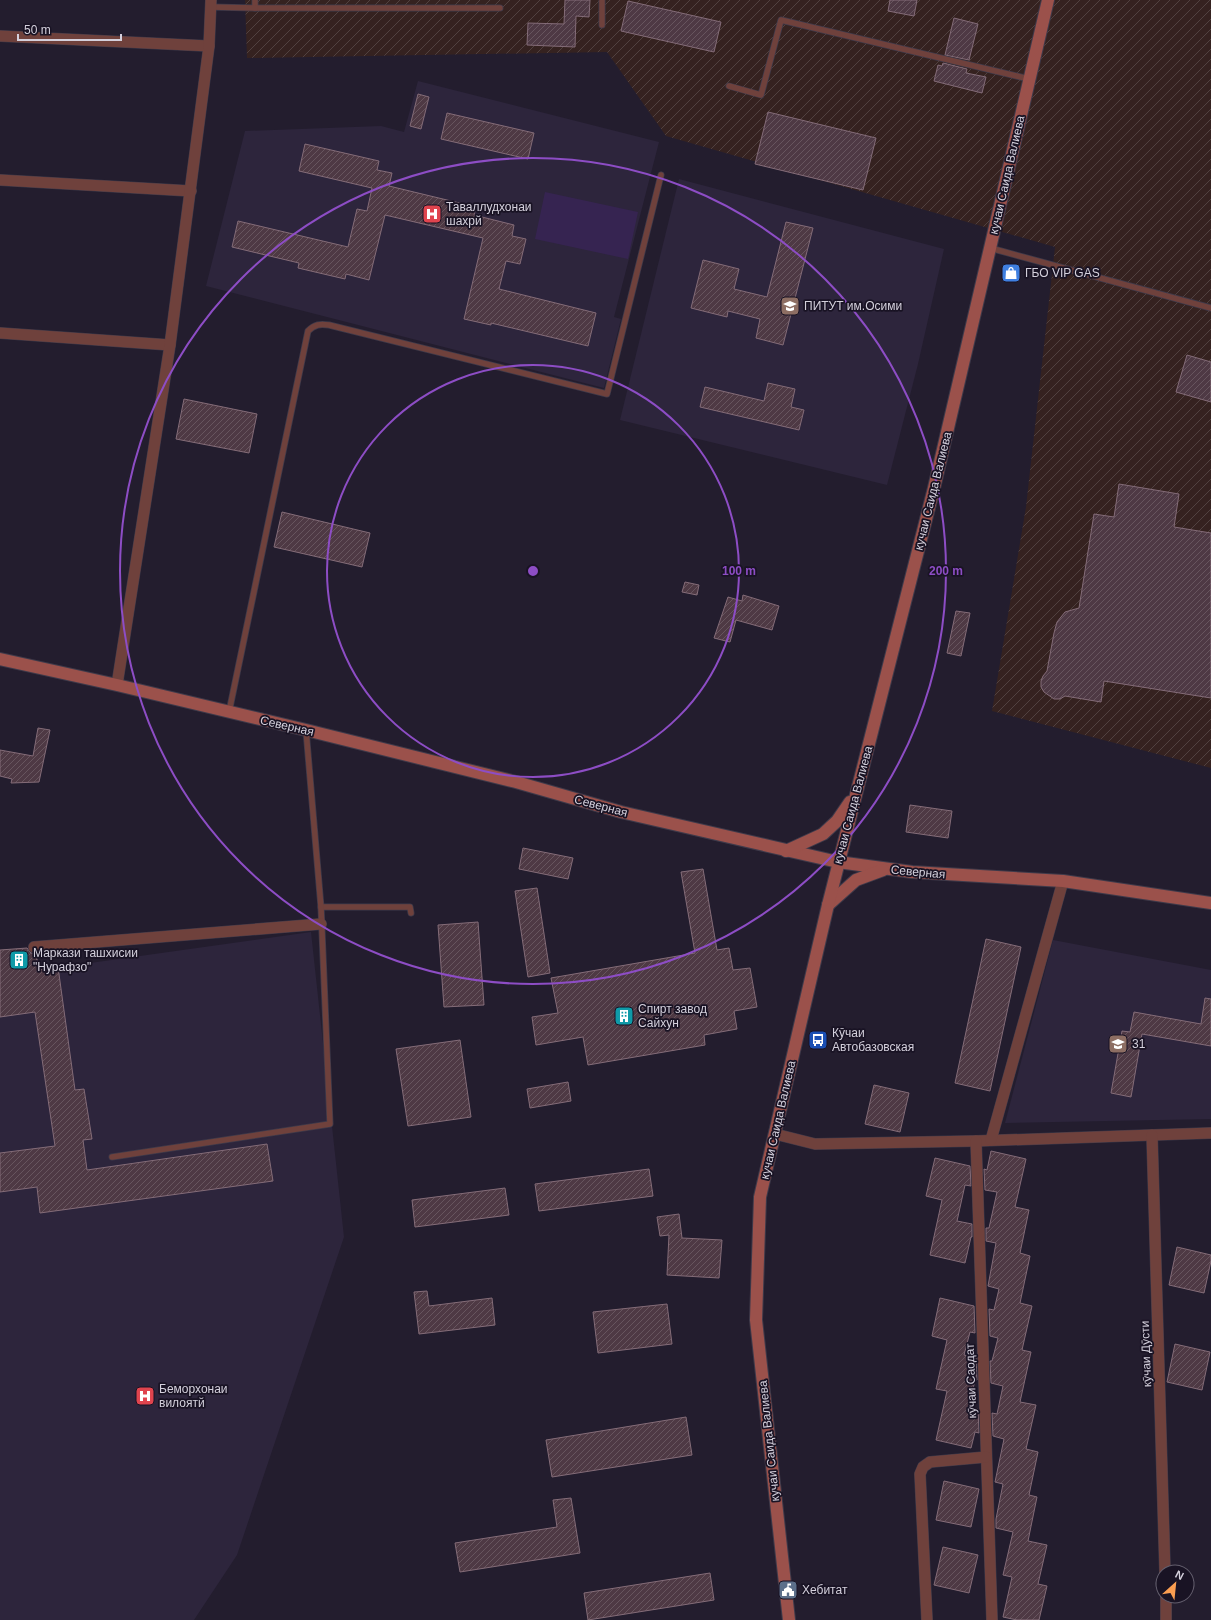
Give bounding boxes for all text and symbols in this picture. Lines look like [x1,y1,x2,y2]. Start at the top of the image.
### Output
scale bar [18,16,121,42]
text: 50 m [24,23,51,37]
street label: кучаи Саида Валиева [987,114,1028,236]
place label: Таваллудхонаи шахрй [446,200,532,228]
hospital icon: Таваллудхонаи шахрй [421,203,443,225]
shop icon: ГБО VIP GAS [1000,262,1022,284]
place label: ГБО VIP GAS [1025,266,1100,280]
school or university icon: ПИТУТ им.Осими [779,295,801,317]
place label: ПИТУТ им.Осими [804,299,902,313]
street label: кучаи Саида Валиева [912,430,955,552]
centre of rings [526,564,540,578]
text: 100 m [722,564,756,578]
text: 200 m [929,564,963,578]
street label: Северная [259,713,315,739]
street label: кучаи Саида Валиева [831,744,876,865]
street label: Северная [573,792,629,820]
street label: Северная [890,863,946,881]
place label: Маркази ташхисии "Нурафзо" [33,946,138,974]
building icon: Маркази ташхисии "Нурафзо" [8,949,30,971]
place label: Спирт завод Сайхун [638,1002,707,1030]
building icon: Спирт завод Сайхун [613,1005,635,1027]
place label: Кӯчаи Автобазовская [832,1026,914,1054]
bus stop icon: Кӯчаи Автобазовская [807,1029,829,1051]
school or university icon: 31 [1107,1033,1129,1055]
place label: 31 [1132,1037,1146,1051]
street label: кучаи Саида Валиева [758,1059,799,1181]
street label: кӯчаи Дӯсти [1138,1321,1154,1387]
street label: кӯчаи Саодат [963,1343,979,1419]
street label: кучаи Саида Валиева [756,1380,782,1502]
place label: Беморхонаи вилоятй [159,1382,228,1410]
hospital icon: Беморхонаи вилоятй [134,1385,156,1407]
north arrow [1155,1564,1195,1604]
text: N [1173,1568,1186,1582]
public building icon: Хебитат [777,1579,799,1601]
place label: Хебитат [802,1583,848,1597]

